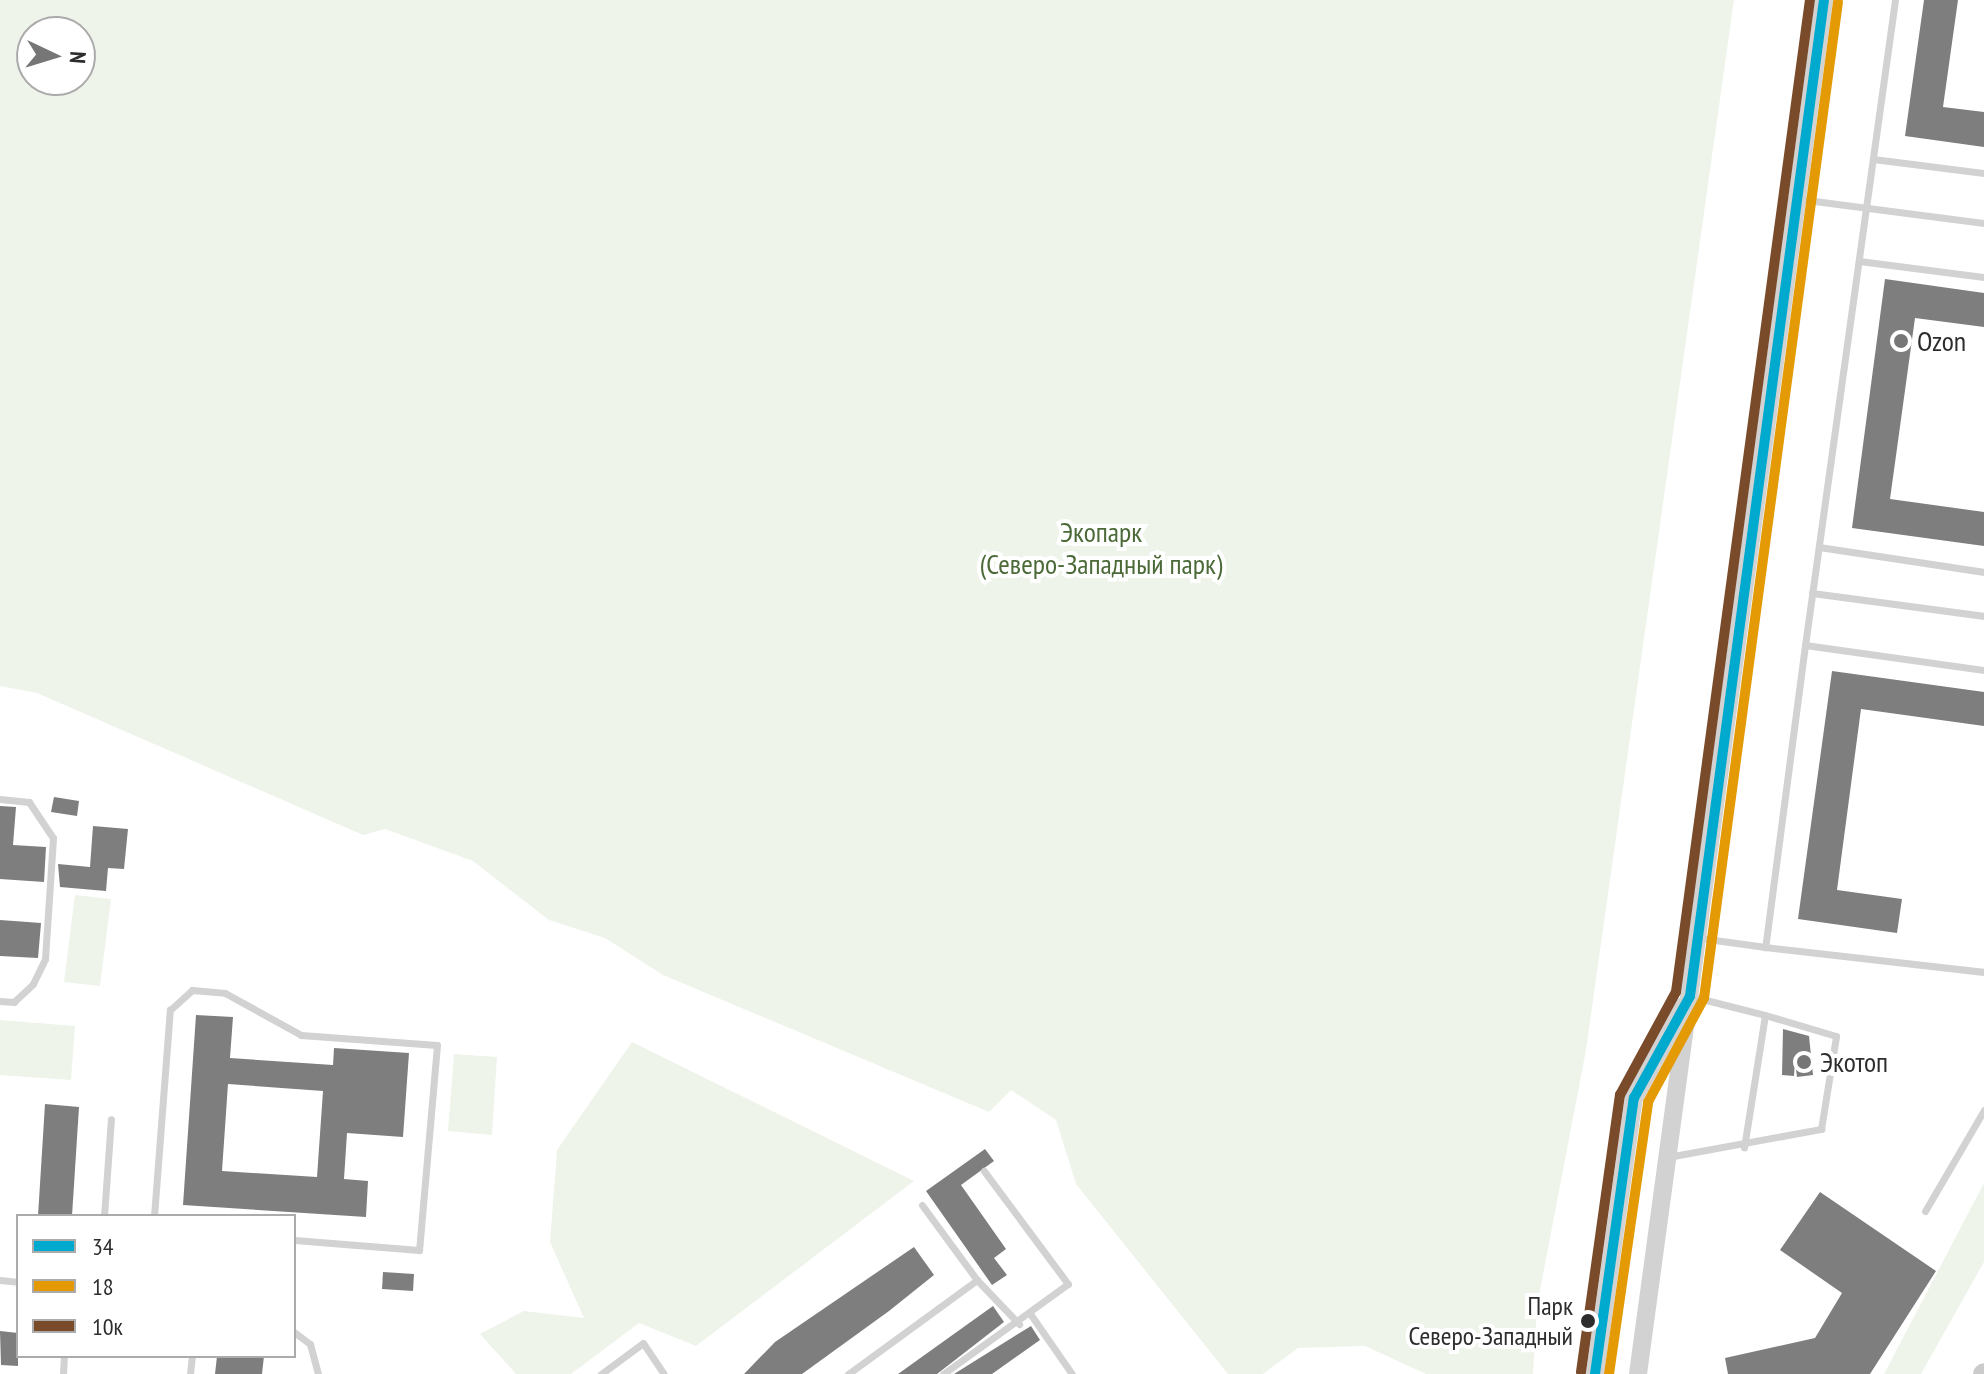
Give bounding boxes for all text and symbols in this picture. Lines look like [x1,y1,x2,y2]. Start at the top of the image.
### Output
north arrow [16,16,96,96]
text: N [64,51,92,64]
place label: Ozon [1917,324,1966,358]
marker: Ozon [1892,332,1910,350]
park label: Экопарк (Северо-Западный парк) [980,515,1222,581]
place label: Экотоп [1820,1045,1888,1079]
marker: Экотоп [1795,1053,1813,1071]
legend [16,1214,296,1358]
text: 34 [92,1231,114,1262]
text: 18 [92,1271,114,1302]
place label: Парк Северо-Западный [1408,1290,1573,1352]
text: 10к [92,1311,123,1342]
marker: Парк Северо-Западный [1580,1313,1596,1329]

